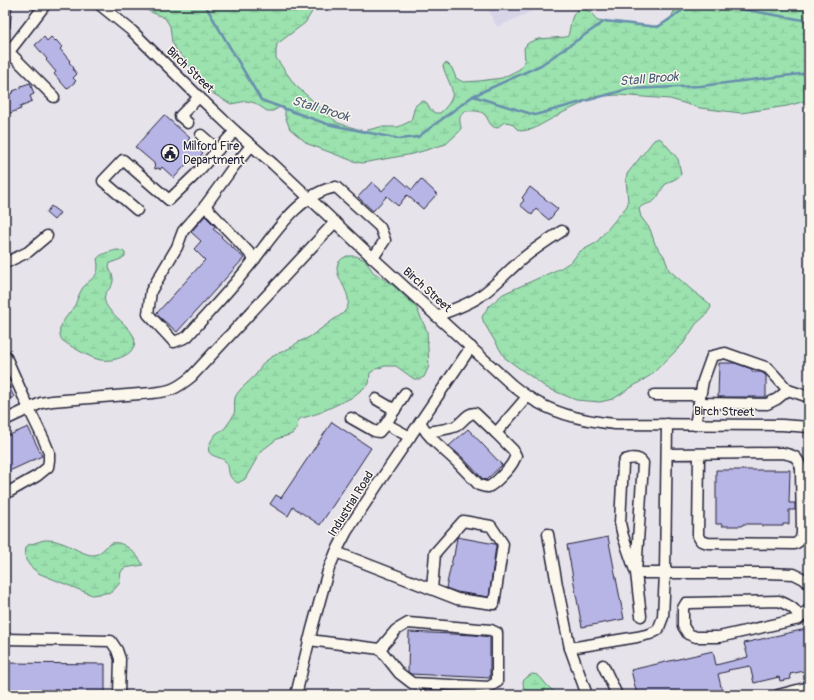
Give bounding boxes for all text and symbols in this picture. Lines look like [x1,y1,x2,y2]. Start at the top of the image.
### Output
street label: Birch Street [163,44,217,96]
water label: Stall Brook [619,68,681,90]
water label: Stall Brook [290,93,353,126]
place label: Milford Fire Department [183,139,245,168]
public building icon: Milford Fire Department [160,143,180,163]
street label: Birch Street [400,264,454,316]
street label: Birch Street [694,404,754,420]
street label: Industrial Road [325,468,377,540]

